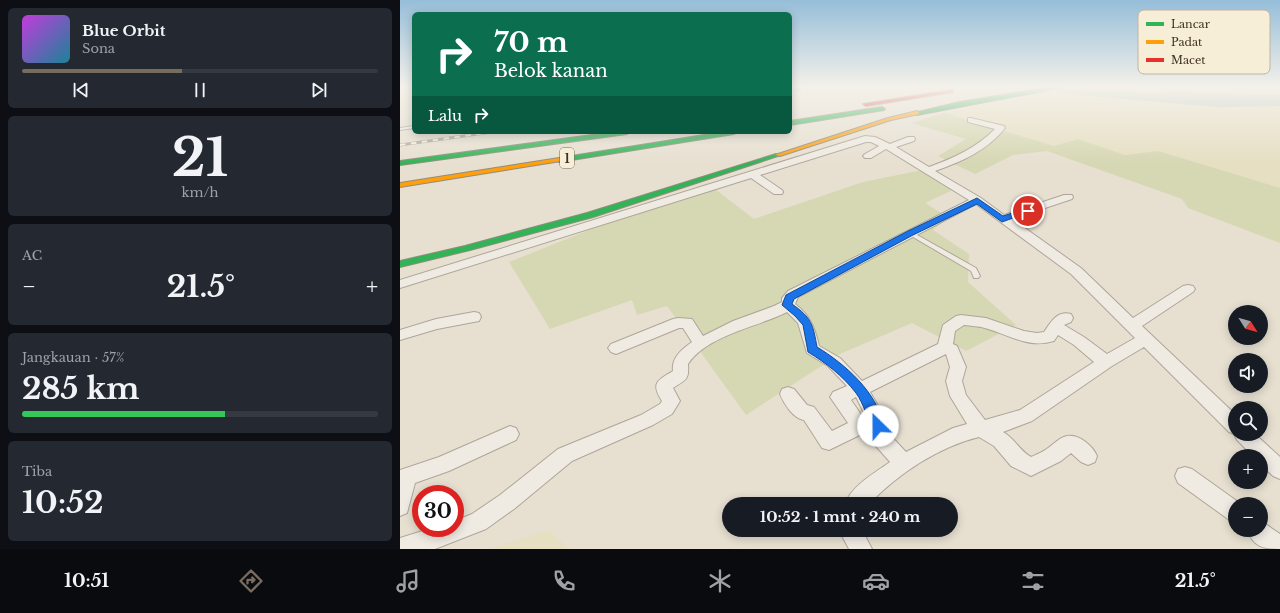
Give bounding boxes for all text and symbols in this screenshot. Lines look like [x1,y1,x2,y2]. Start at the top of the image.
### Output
legend [1138,10,1270,74]
text: Lancar [1171,17,1211,31]
text: Blue Orbit [82,21,165,40]
text: 70 m [494,25,568,60]
icon: right [428,28,480,80]
text: Padat [1171,35,1203,49]
text: Sona [82,40,115,57]
text: Macet [1171,53,1206,67]
text: Belok kanan [494,60,608,82]
icon: previous [70,79,92,101]
icon: pause [189,79,211,101]
icon: next [308,79,330,101]
icon: right [470,104,492,126]
text: Lalu [428,106,462,125]
text: 21 [172,126,228,190]
road number: 1 [560,148,574,168]
text: km/h [182,184,218,201]
pin [1011,194,1045,228]
icon: arrive [1017,200,1039,222]
text: AC [22,247,42,264]
text: 21.5° [167,268,235,305]
text: − [22,273,36,300]
text: + [366,273,378,300]
north arrow [1228,305,1268,345]
map controls [1228,305,1268,537]
text: Jangkauan · 57% [22,349,125,366]
button: sound [1228,353,1268,393]
text: 285 km [22,370,140,407]
button: search [1228,401,1268,441]
position arrow [857,405,899,447]
button: + [1228,449,1268,489]
text: Tiba [22,463,52,480]
text: 10:52 [22,484,104,521]
speed limit sign: 30 [412,485,464,537]
button: − [1228,497,1268,537]
text: 10:52 · 1 mnt · 240 m [760,507,920,526]
icon: directions [237,567,265,595]
icon: music [394,567,422,595]
icon: phone [550,567,578,595]
icon: climate [706,567,734,595]
icon: car [862,567,890,595]
icon: filters [1019,567,1047,595]
text: 10:51 [64,570,109,592]
text: 21.5° [1175,570,1216,592]

